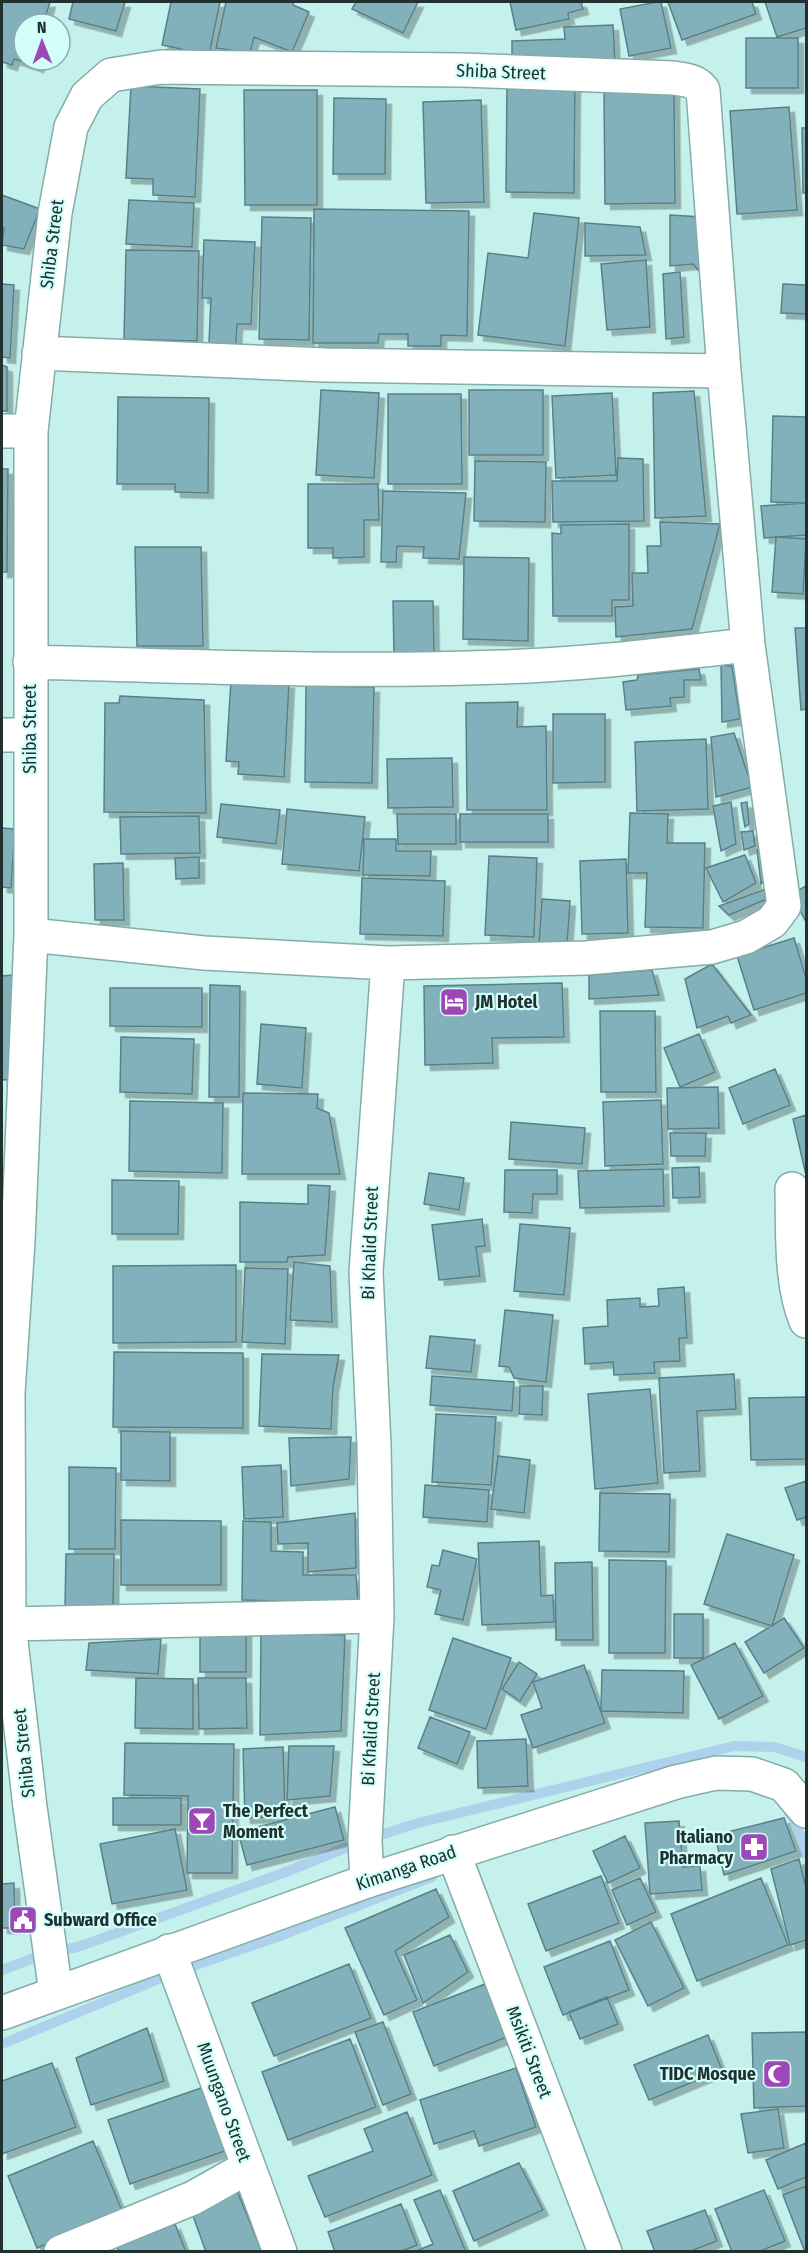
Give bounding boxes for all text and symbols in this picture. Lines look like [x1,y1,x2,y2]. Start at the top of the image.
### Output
north arrow [12,12,72,72]
text: N [37,18,47,37]
street label: Shiba Street [456,59,546,85]
street label: Shiba Street [36,198,68,290]
street label: Shiba Street [19,684,41,774]
hotel icon: JM Hotel [438,986,470,1018]
place label: JM Hotel [474,991,538,1013]
street label: Bi Khalid Street [357,1186,383,1300]
street label: Bi Khalid Street [357,1672,385,1786]
street label: Shiba Street [8,1707,40,1799]
place label: The Perfect Moment [223,1800,309,1843]
bar icon: The Perfect Moment [186,1805,218,1837]
place label: Italiano Pharmacy [660,1826,733,1869]
pharmacy icon: Italiano Pharmacy [738,1831,770,1863]
street label: Kimanga Road [353,1841,459,1895]
public building icon: Subward Office [7,1904,39,1936]
place label: Subward Office [44,1909,157,1931]
street label: Msikiti Street [501,2003,557,2101]
street label: Muungano Street [192,2039,256,2165]
mosque icon: TIDC Mosque [761,2058,793,2090]
place label: TIDC Mosque [660,2063,756,2085]

